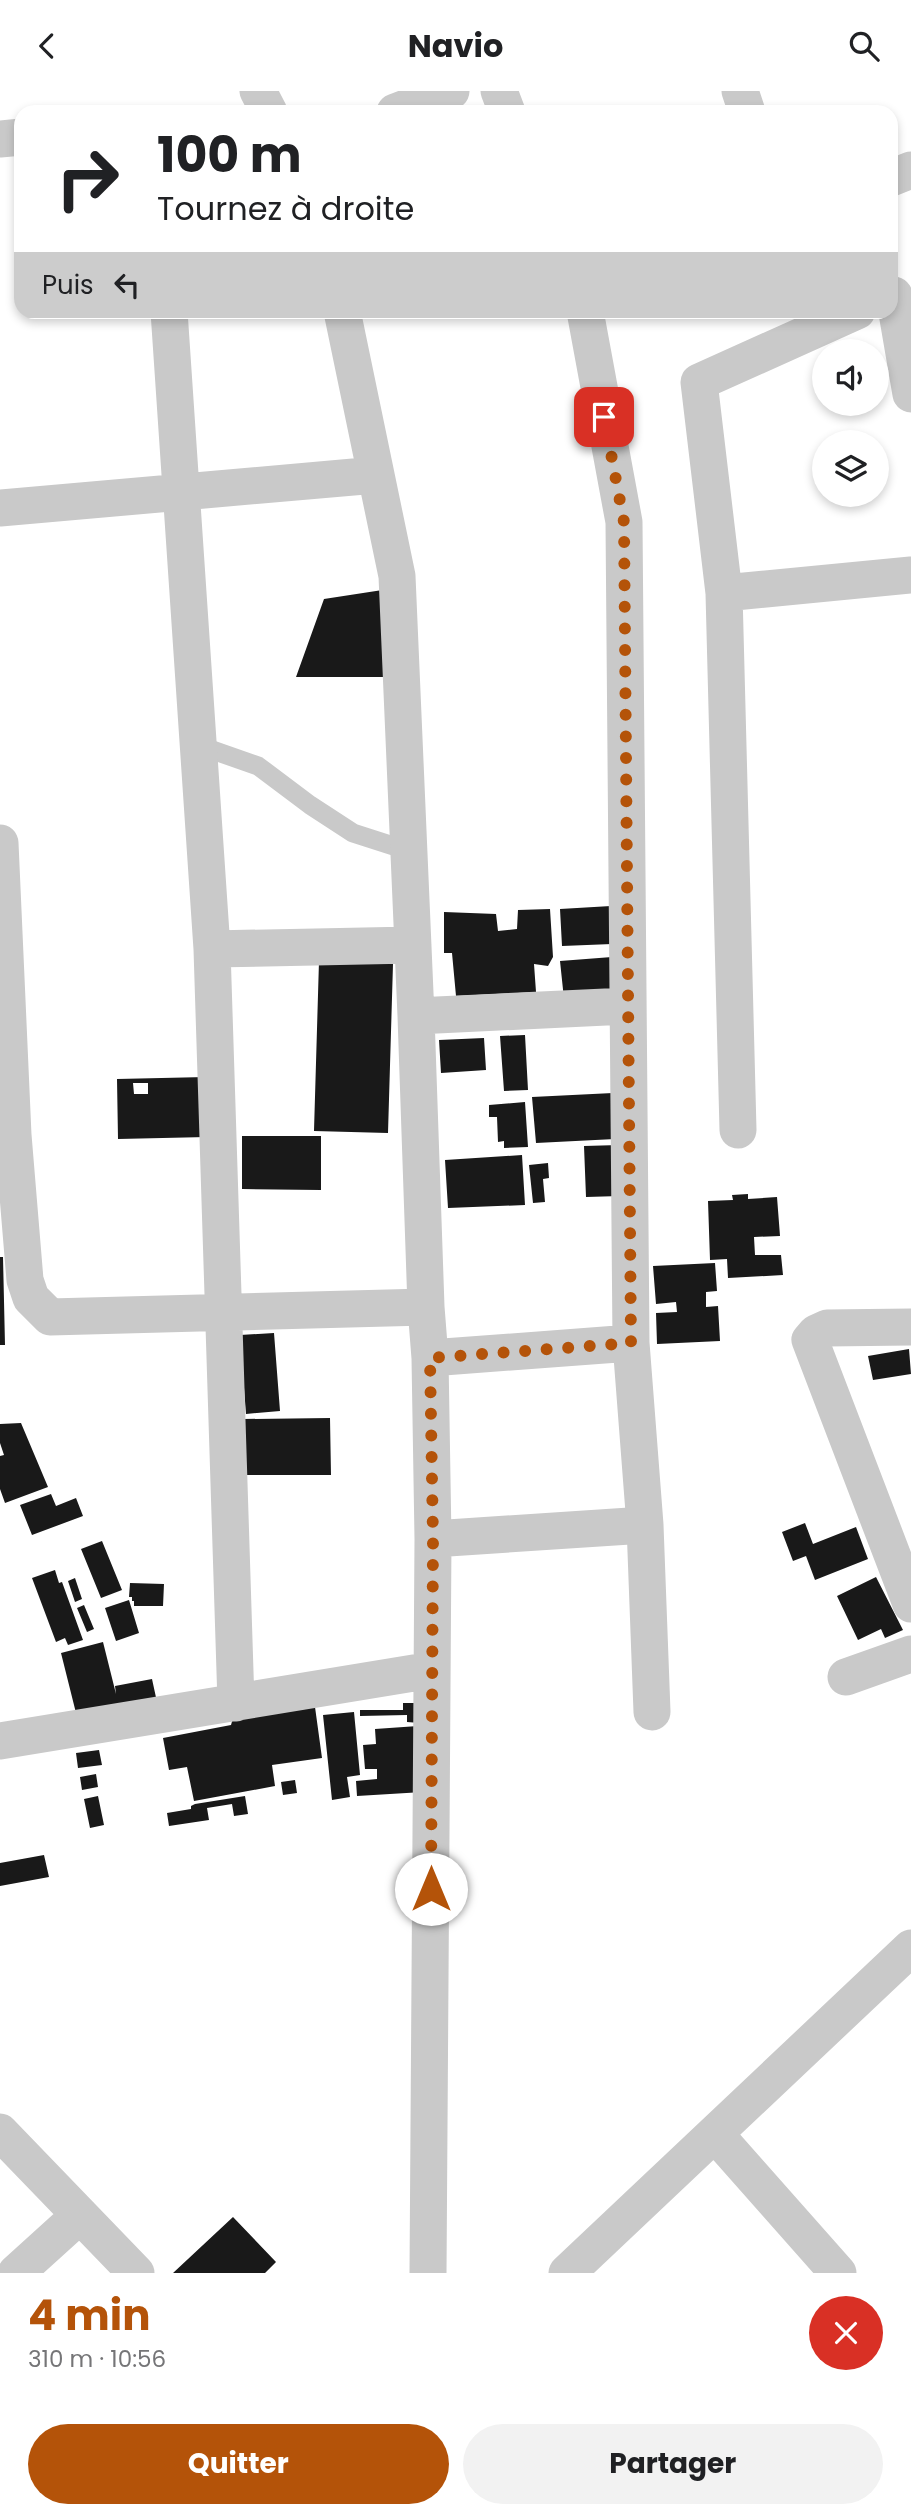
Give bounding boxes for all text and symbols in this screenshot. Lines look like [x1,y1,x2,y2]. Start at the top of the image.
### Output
text: Navio [408,23,503,68]
icon: back [28,27,66,65]
icon: search [845,27,883,65]
text: 100 m [157,121,302,189]
icon: right [42,133,133,224]
text: Tournez à droite [157,186,414,231]
icon: left [108,266,146,304]
text: Puis [42,267,94,303]
map controls [812,339,889,507]
button: sound [812,339,889,416]
pin [574,387,634,447]
icon: arrive [585,398,623,436]
button: layers [812,430,889,507]
position arrow [394,1852,468,1926]
text: 4 min [28,2286,151,2345]
button: close [809,2296,883,2370]
text: 310 m · 10:56 [28,2343,166,2375]
button: Quitter [28,2424,449,2504]
button: Partager [463,2424,883,2504]

